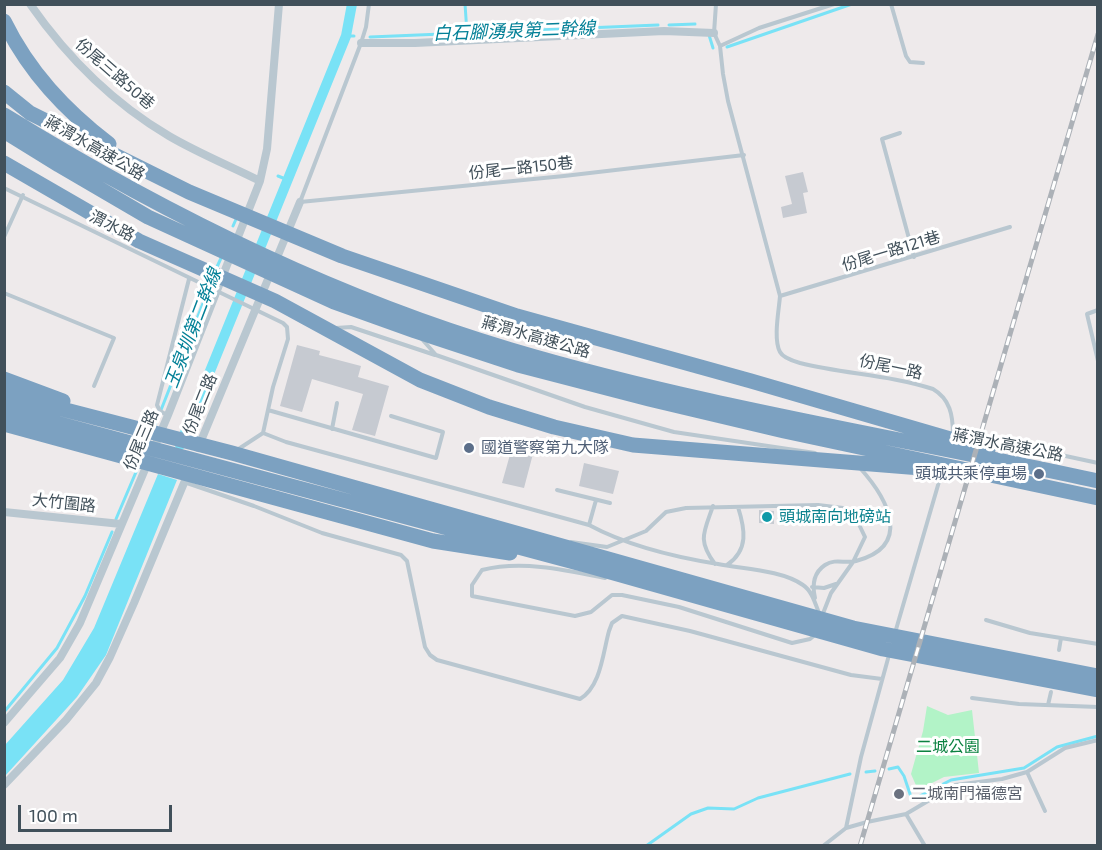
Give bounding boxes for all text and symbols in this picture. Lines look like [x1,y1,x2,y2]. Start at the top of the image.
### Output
water label: 白石腳湧泉第二幹線 [433,17,595,45]
street label: 份尾三路50巷 [72,35,158,113]
street label: 蔣渭水高速公路 [42,112,148,184]
street label: 份尾一路150巷 [468,153,574,183]
street label: 渭水路 [86,207,138,245]
street label: 份尾一路121巷 [840,227,942,275]
water label: 玉泉圳第二幹線 [160,265,226,391]
street label: 蔣渭水高速公路 [480,312,592,362]
street label: 份尾一路 [858,351,924,383]
street label: 份尾二路 [179,371,221,437]
street label: 份尾三路 [120,407,162,473]
street label: 蔣渭水高速公路 [951,425,1065,465]
place label: 國道警察第九大隊 [481,438,609,458]
marker: 國道警察第九大隊 [462,441,476,455]
place label: 頭城共乘停車場 [915,464,1027,484]
marker: 頭城共乘停車場 [1032,467,1046,481]
street label: 大竹圍路 [31,490,97,516]
place label: 頭城南向地磅站 [779,507,891,527]
marker: 頭城南向地磅站 [760,510,774,524]
park label: 二城公園 [916,737,980,757]
place label: 二城南門福德宮 [911,784,1023,804]
marker: 二城南門福德宮 [892,787,906,801]
scale bar [21,793,176,831]
text: 100 m [29,804,78,826]

